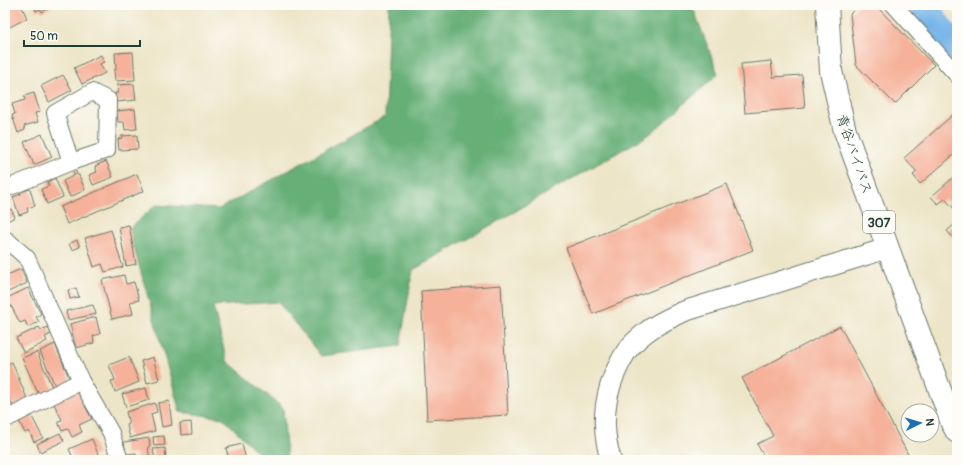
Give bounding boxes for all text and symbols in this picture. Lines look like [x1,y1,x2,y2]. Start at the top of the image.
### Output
scale bar [24,22,140,48]
text: 50 m [30,29,58,44]
street label: 青谷バイパス [833,112,876,197]
road number: 307 [863,211,895,233]
north arrow [900,403,940,443]
text: N [923,418,936,427]

